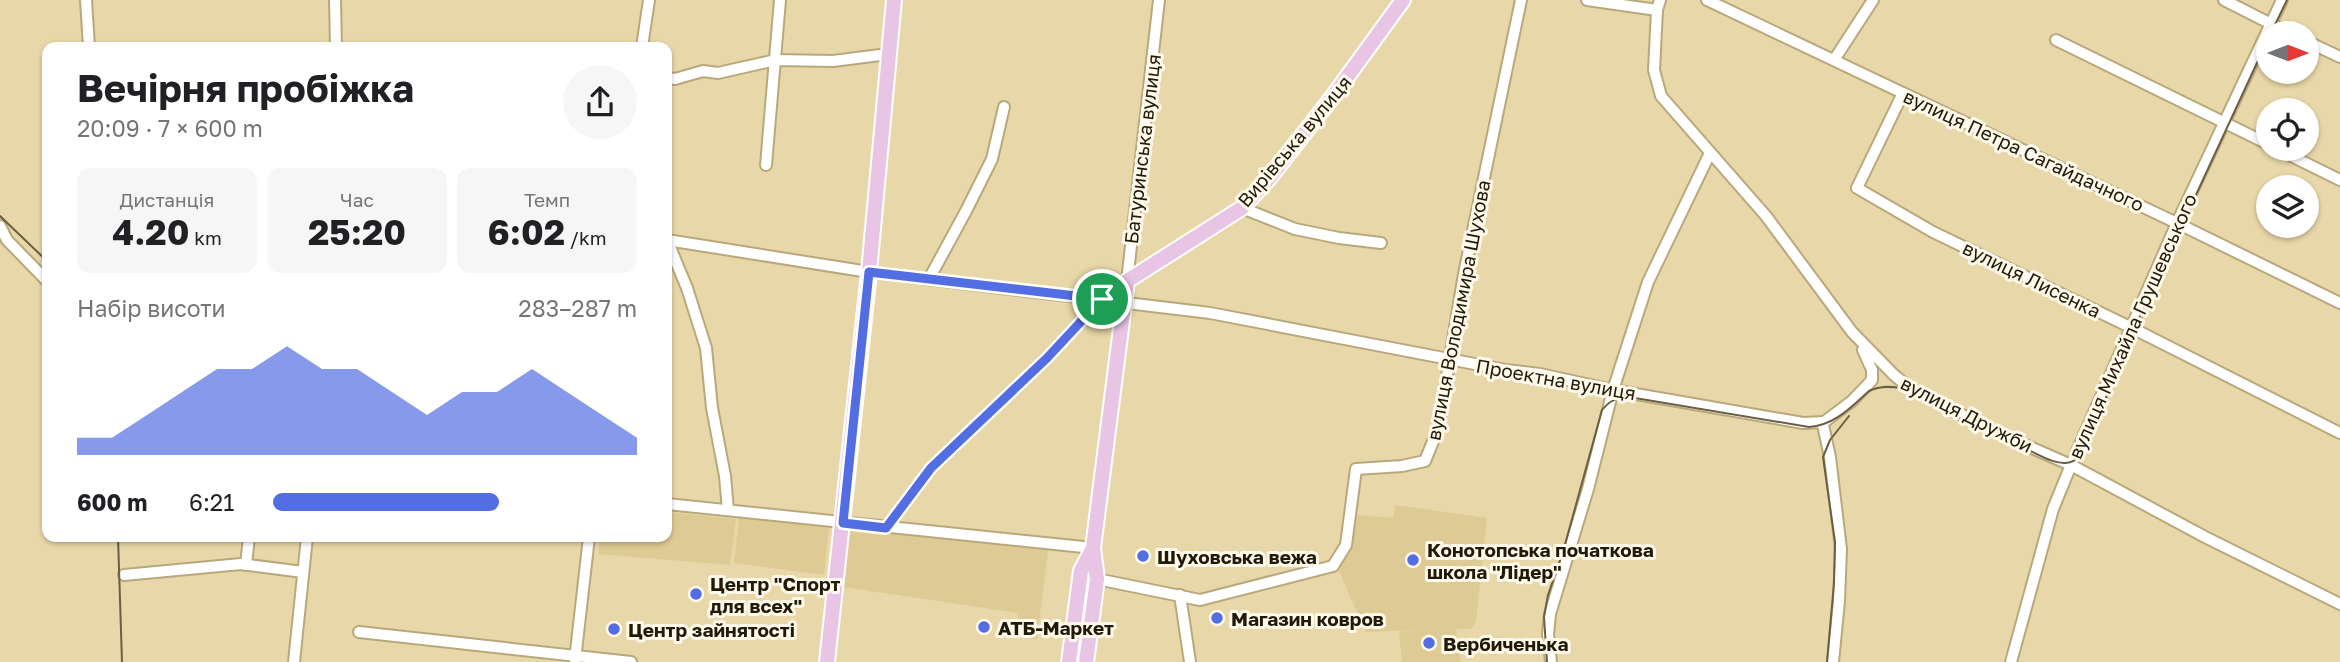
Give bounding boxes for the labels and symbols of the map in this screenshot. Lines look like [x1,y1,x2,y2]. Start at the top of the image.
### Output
north arrow [2256,21,2319,84]
street label: Батуринська вулиця [1119,53,1165,245]
street label: Вирівська вулиця [1232,71,1356,211]
street label: вулиця Петра Сагайдачного [1900,84,2148,216]
street label: вулиця Володимира Шухова [1421,178,1495,442]
street label: вулиця Михайла Грушевського [2063,190,2201,462]
street label: вулиця Лисенка [1959,236,2105,322]
pin [1072,269,1132,329]
street label: Проектна вулиця [1474,354,1638,404]
street label: вулиця Дружби [1897,371,2037,457]
place label: Конотопська початкова школа "Лідер" [1427,538,1654,583]
place label: Шуховська вежа [1157,545,1317,568]
marker: Шуховська вежа [1135,548,1151,564]
marker: Конотопська початкова школа "Лідер" [1405,552,1421,568]
place label: Центр "Спорт для всех" [710,572,840,617]
marker: Центр "Спорт для всех" [688,586,704,602]
place label: Магазин ковров [1231,607,1384,630]
marker: Магазин ковров [1209,610,1225,626]
place label: АТБ-Маркет [998,616,1114,639]
place label: Центр зайнятості [628,618,795,641]
marker: АТБ-Маркет [976,619,992,635]
marker: Центр зайнятості [606,621,622,637]
place label: Вербиченька [1443,632,1568,655]
marker: Вербиченька [1421,635,1437,651]

